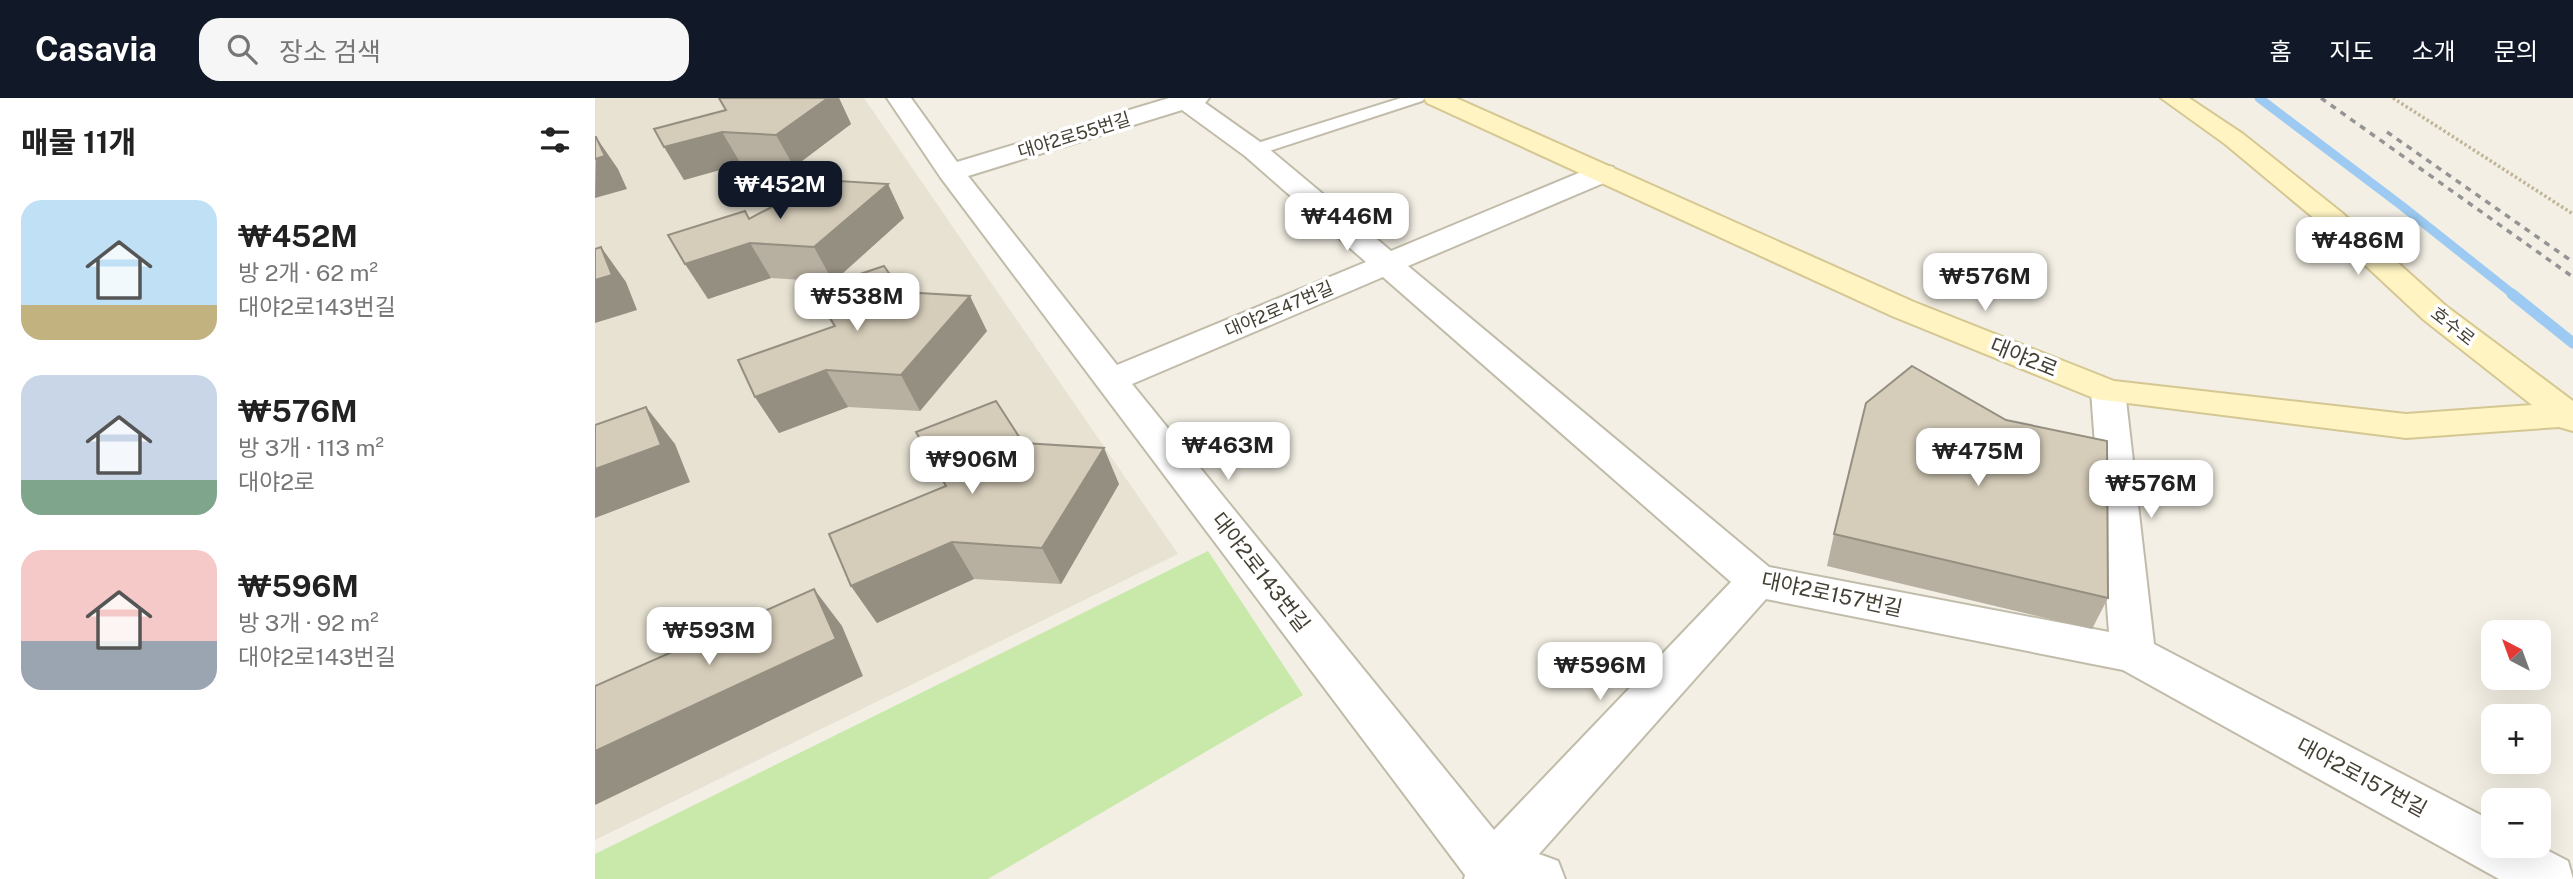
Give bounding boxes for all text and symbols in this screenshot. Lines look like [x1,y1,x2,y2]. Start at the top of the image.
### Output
search box [199,18,689,81]
text: Casavia [35,30,157,68]
icon: search [223,30,261,68]
text: 장소 검색 [279,36,381,67]
text: 홈 [2269,37,2291,65]
text: 지도 [2329,37,2374,65]
text: 소개 [2412,37,2456,65]
text: 문의 [2494,37,2538,65]
street label: 대야2로55번길 [1015,108,1133,162]
icon: filters [536,121,574,159]
text: 매물 11개 [21,124,136,160]
pin: ₩452M [731,162,829,221]
text: ₩452M [734,170,826,197]
pin: ₩446M [1298,194,1396,253]
text: ₩446M [1301,202,1393,229]
text: ₩452M [238,218,358,254]
pin: ₩486M [2309,218,2407,277]
text: ₩486M [2312,226,2404,253]
icon: home [77,228,161,312]
pin: ₩576M [1936,254,2034,313]
text: 방 2개 · 62 m² [238,259,378,286]
text: ₩576M [1939,262,2031,289]
pin: ₩538M [808,274,906,333]
street label: 대야2로47번길 [1222,277,1336,341]
text: ₩538M [810,282,904,309]
text: 대야2로143번길 [238,293,396,320]
street label: 호수로 [2427,302,2479,350]
street label: 대야2로 [1987,332,2061,382]
text: ₩576M [238,393,358,429]
icon: home [77,403,161,487]
pin: ₩463M [1179,422,1277,482]
pin: ₩475M [1929,428,2027,488]
text: ₩463M [1182,431,1274,458]
text: 방 3개 · 113 m² [238,434,384,461]
pin: ₩906M [923,436,1021,496]
text: ₩475M [1932,437,2024,464]
text: ₩906M [926,445,1018,472]
pin: ₩576M [2102,460,2200,520]
text: 대야2로 [238,468,315,495]
text: ₩576M [2105,469,2197,496]
street label: 대야2로143번길 [1207,508,1315,636]
street label: 대야2로157번길 [1759,567,1905,621]
text: ₩596M [238,568,359,604]
icon: home [77,578,161,662]
pin: ₩593M [660,608,758,667]
text: 방 3개 · 92 m² [238,609,379,636]
text: ₩593M [663,616,755,643]
north arrow [2481,620,2551,690]
map controls [2481,620,2551,858]
pin: ₩596M [1551,642,1649,702]
text: 대야2로143번길 [238,643,396,670]
text: ₩596M [1554,651,1646,678]
button: + [2481,704,2551,774]
street label: 대야2로157번길 [2293,732,2431,822]
button: − [2481,788,2551,858]

